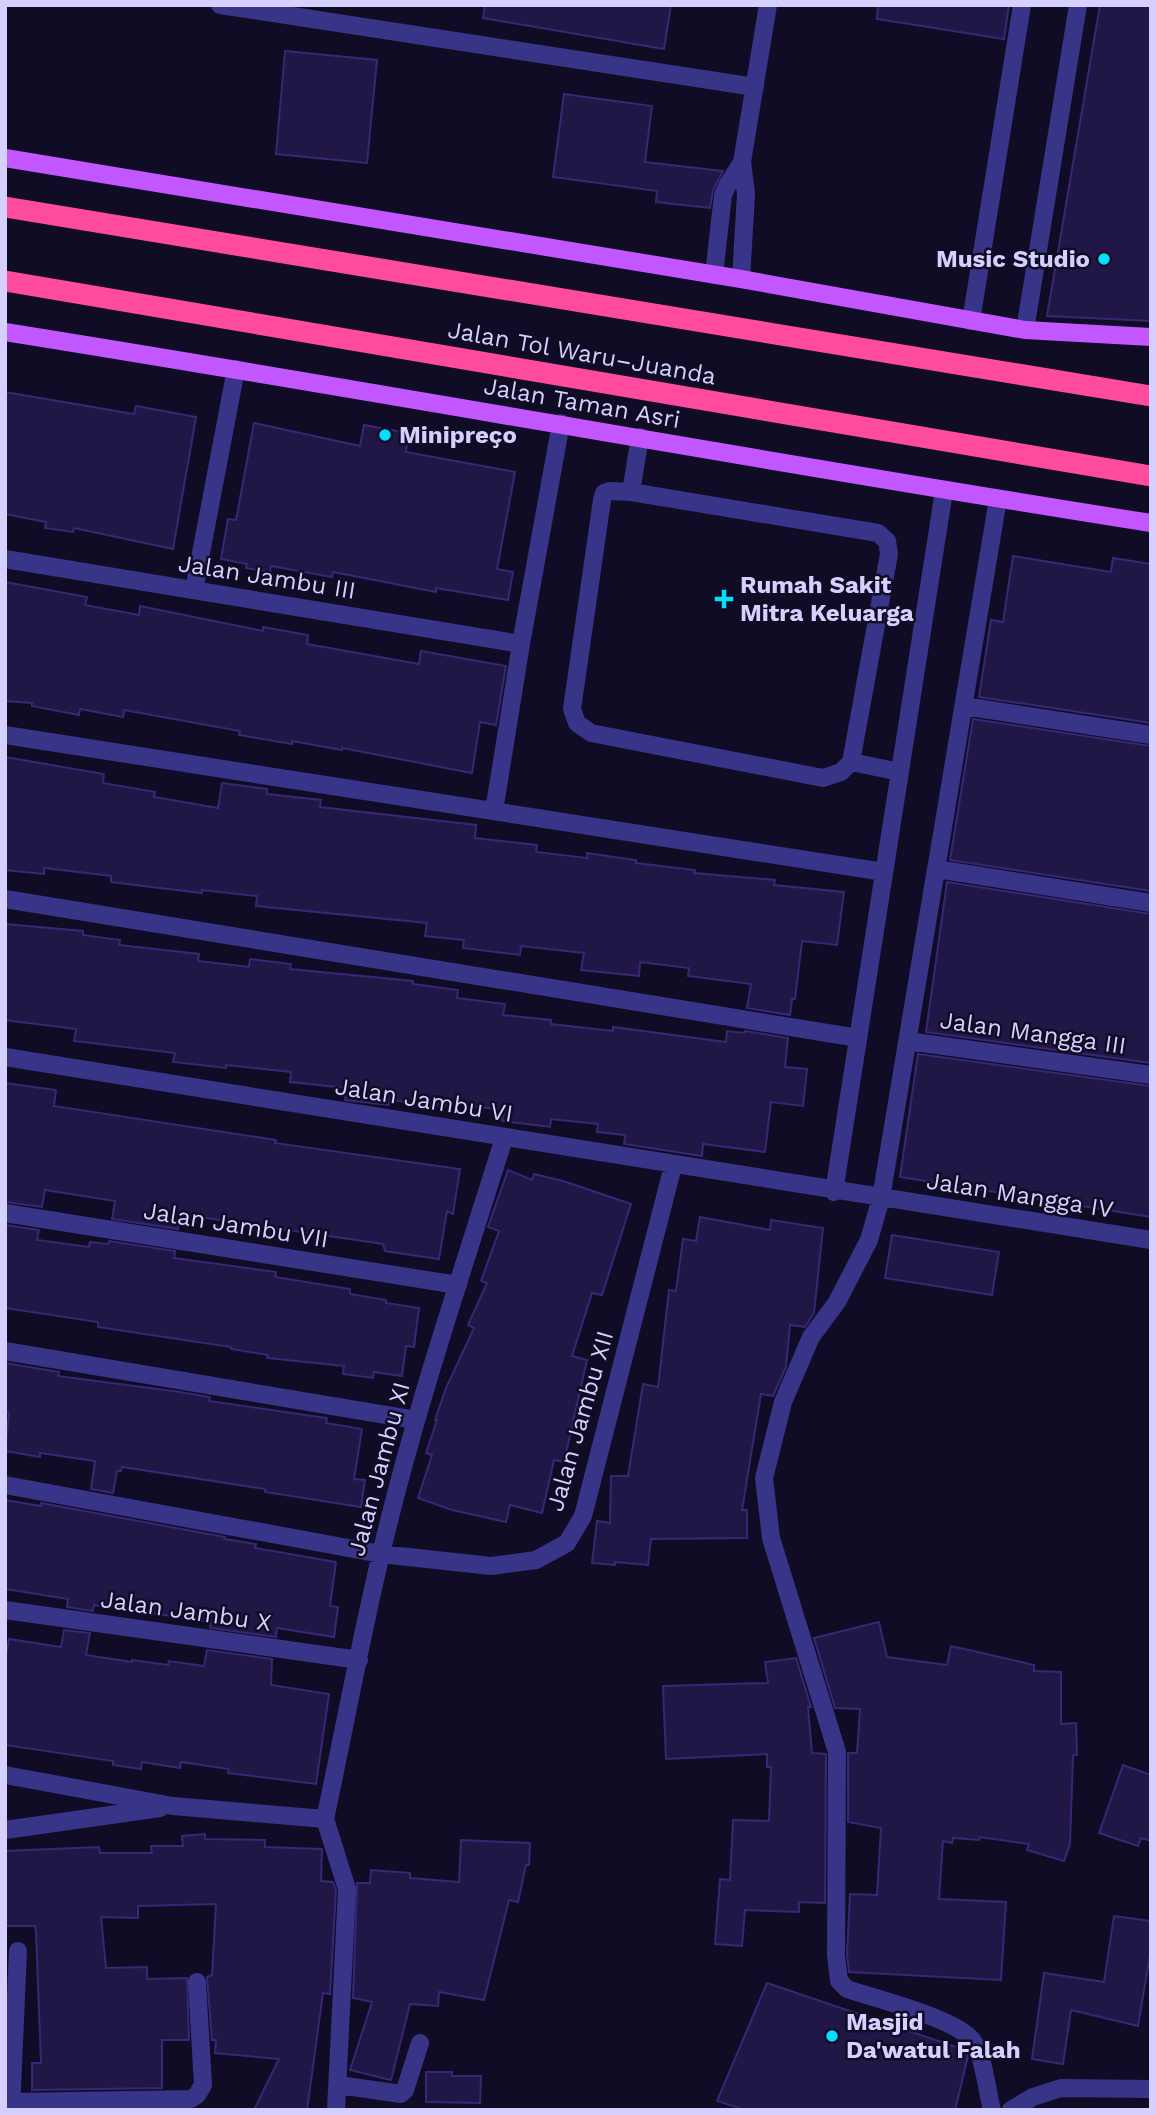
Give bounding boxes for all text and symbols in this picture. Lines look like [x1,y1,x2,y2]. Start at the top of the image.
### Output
place label: Music Studio [936,245,1090,273]
marker: Music Studio [1096,251,1112,267]
street label: Jalan Tol Waru–Juanda [446,316,718,390]
street label: Jalan Taman Asri [482,372,682,434]
place label: Minipreço [399,421,517,449]
marker: Minipreço [377,427,393,443]
street label: Jalan Jambu III [176,549,358,605]
place label: Rumah Sakit Mitra Keluarga [740,571,914,627]
marker: Rumah Sakit Mitra Keluarga [714,589,734,609]
street label: Jalan Mangga III [938,1006,1128,1060]
street label: Jalan Jambu VI [333,1072,515,1128]
street label: Jalan Mangga IV [925,1166,1115,1224]
street label: Jalan Jambu VII [142,1197,330,1253]
street label: Jalan Jambu XII [541,1328,619,1514]
street label: Jalan Jambu XI [342,1379,416,1559]
street label: Jalan Jambu X [99,1585,273,1637]
place label: Masjid Da'watul Falah [846,2008,1021,2064]
marker: Masjid Da'watul Falah [824,2028,840,2044]

